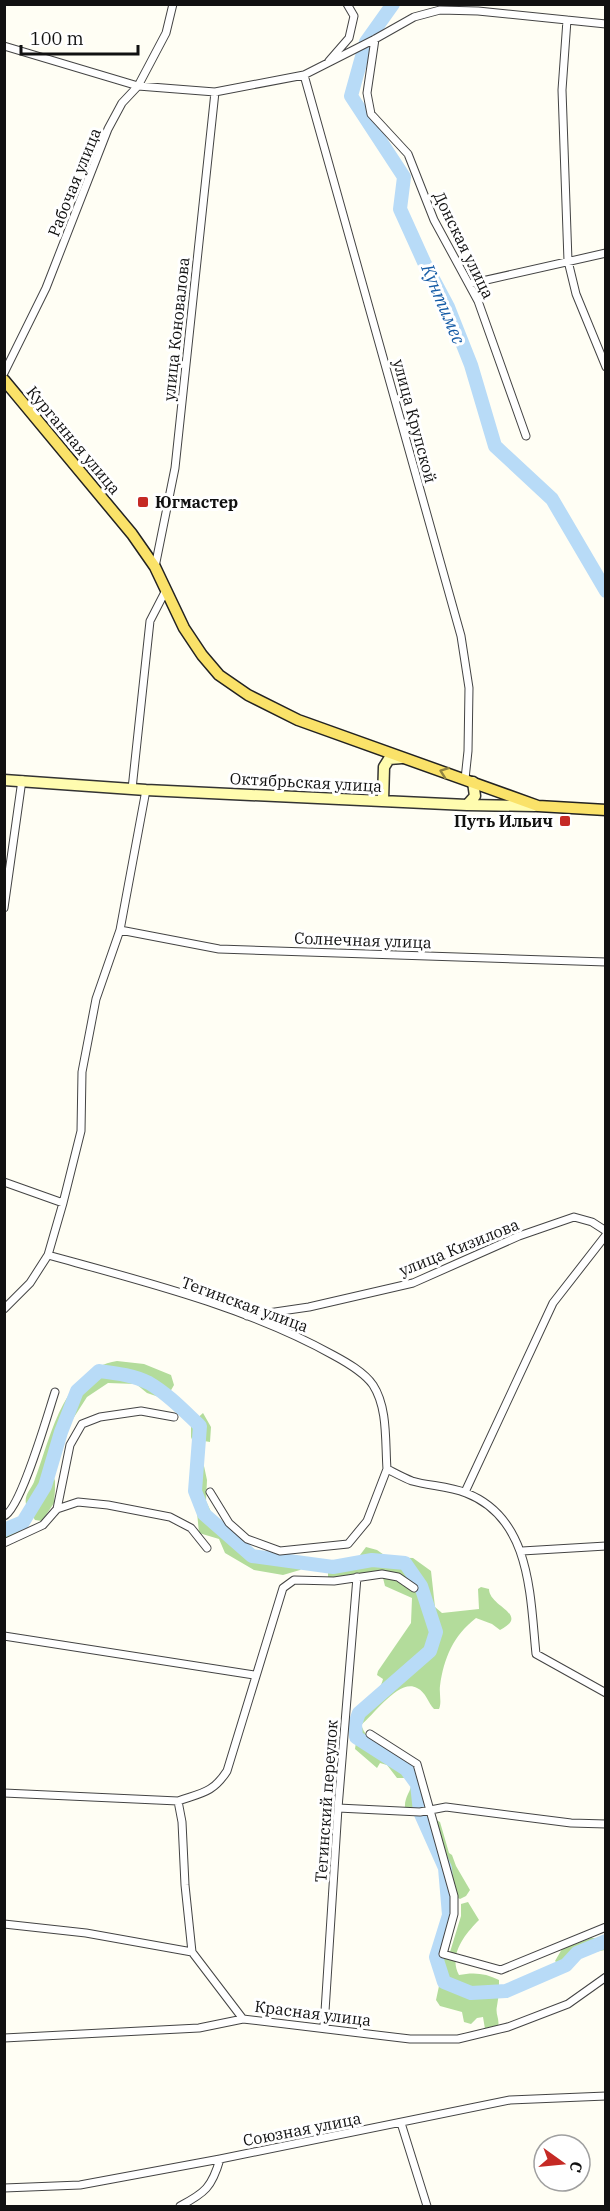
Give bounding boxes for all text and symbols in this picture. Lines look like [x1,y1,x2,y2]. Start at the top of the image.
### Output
scale bar [21,18,138,56]
text: 100 m [30,27,84,50]
street label: Рабочая улица [43,125,105,239]
street label: Донская улица [429,188,499,302]
street label: улица Коновалова [159,256,194,402]
water label: Кунтимес [416,259,471,347]
street label: улица Крупской [389,357,441,485]
street label: Курганная улица [23,382,125,499]
place label: Югмастер [155,492,238,512]
marker: Югмастер [136,495,150,509]
one-way arrow [439,766,450,779]
street label: Октябрьская улица [229,768,383,796]
place label: Путь Ильич [454,811,553,831]
marker: Путь Ильич [558,814,572,828]
street label: Солнечная улица [294,928,432,952]
street label: улица Кизилова [396,1214,522,1280]
street label: Тегинская улица [179,1272,312,1336]
street label: Тегинский переулок [310,1718,342,1883]
street label: Красная улица [254,1996,373,2030]
street label: Союзная улица [241,2108,363,2150]
north arrow [532,2133,592,2193]
text: С [565,2159,588,2175]

